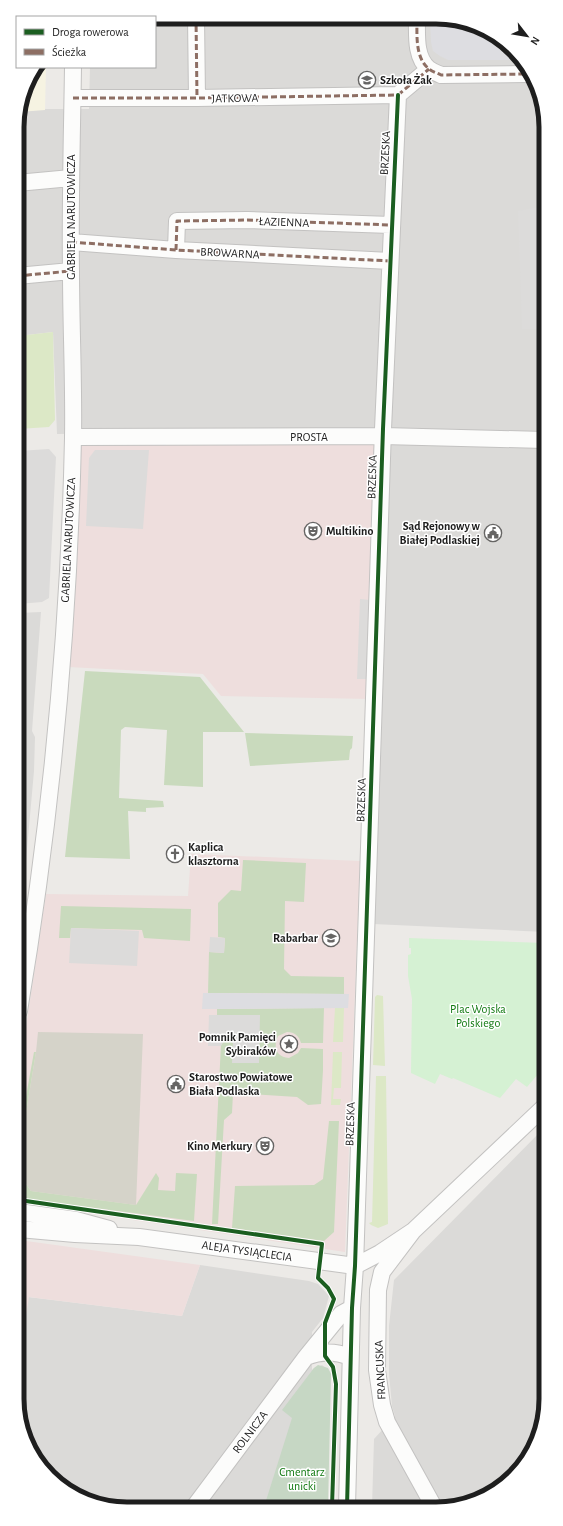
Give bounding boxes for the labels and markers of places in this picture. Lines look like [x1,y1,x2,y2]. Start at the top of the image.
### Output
school or university icon: Szkoła Żak [357,70,377,90]
place label: Szkoła Żak [380,73,432,86]
place label: Sąd Rejonowy w Białej Podlaskiej [400,520,481,547]
theatre icon: Multikino [303,521,323,541]
public building icon: Sąd Rejonowy w Białej Podlaskiej [483,523,503,543]
place label: Multikino [326,525,373,537]
place label: Kaplica klasztorna [188,841,239,867]
church icon: Kaplica klasztorna [165,844,185,864]
school or university icon: Rabarbar [321,928,341,948]
place label: Rabarbar [273,932,319,944]
place label: Pomnik Pamięci Sybiraków [199,1031,277,1058]
place icon: Pomnik Pamięci Sybiraków [279,1034,299,1054]
place label: Starostwo Powiatowe Biała Podlaska [189,1071,293,1097]
public building icon: Starostwo Powiatowe Biała Podlaska [166,1074,186,1094]
theatre icon: Kino Merkury [255,1136,275,1156]
place label: Kino Merkury [187,1140,253,1153]

